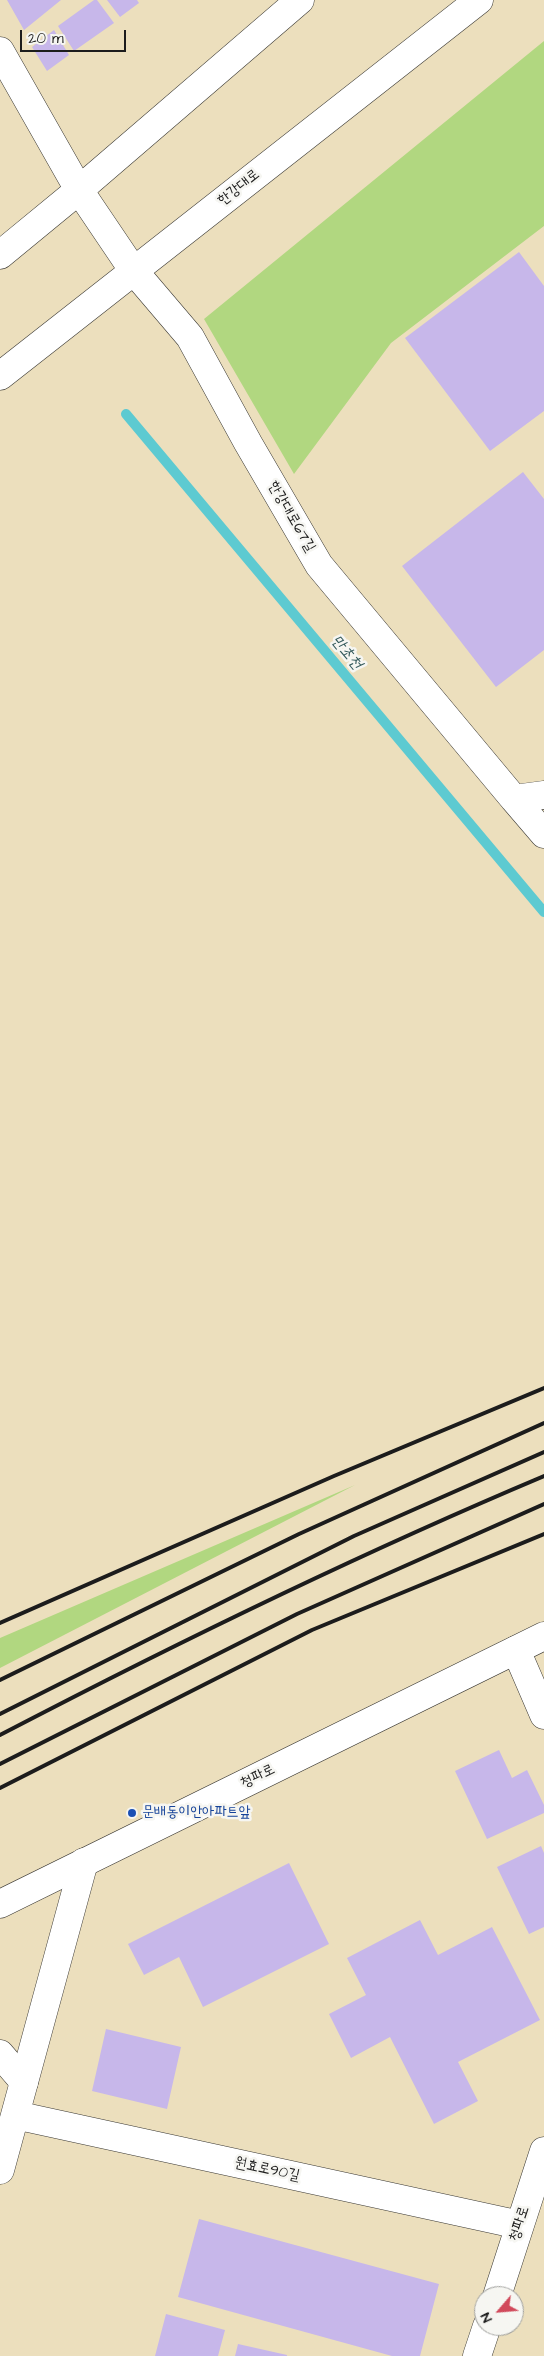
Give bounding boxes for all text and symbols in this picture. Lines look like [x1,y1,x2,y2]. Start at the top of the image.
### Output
scale bar [22,20,129,52]
text: 20 m [28,28,64,49]
street label: 한강대로 [214,166,264,210]
street label: 한강대로67길 [263,478,319,556]
water label: 만초천 [326,632,366,674]
street label: 청파로 [238,1761,278,1793]
place label: 문배동이안아파트앞 [142,1804,251,1822]
marker: 문배동이안아파트앞 [126,1807,138,1819]
street label: 원효로90길 [233,2154,301,2186]
street label: 청파로 [506,2204,534,2244]
north arrow [474,2286,524,2336]
text: N [476,2309,497,2326]

